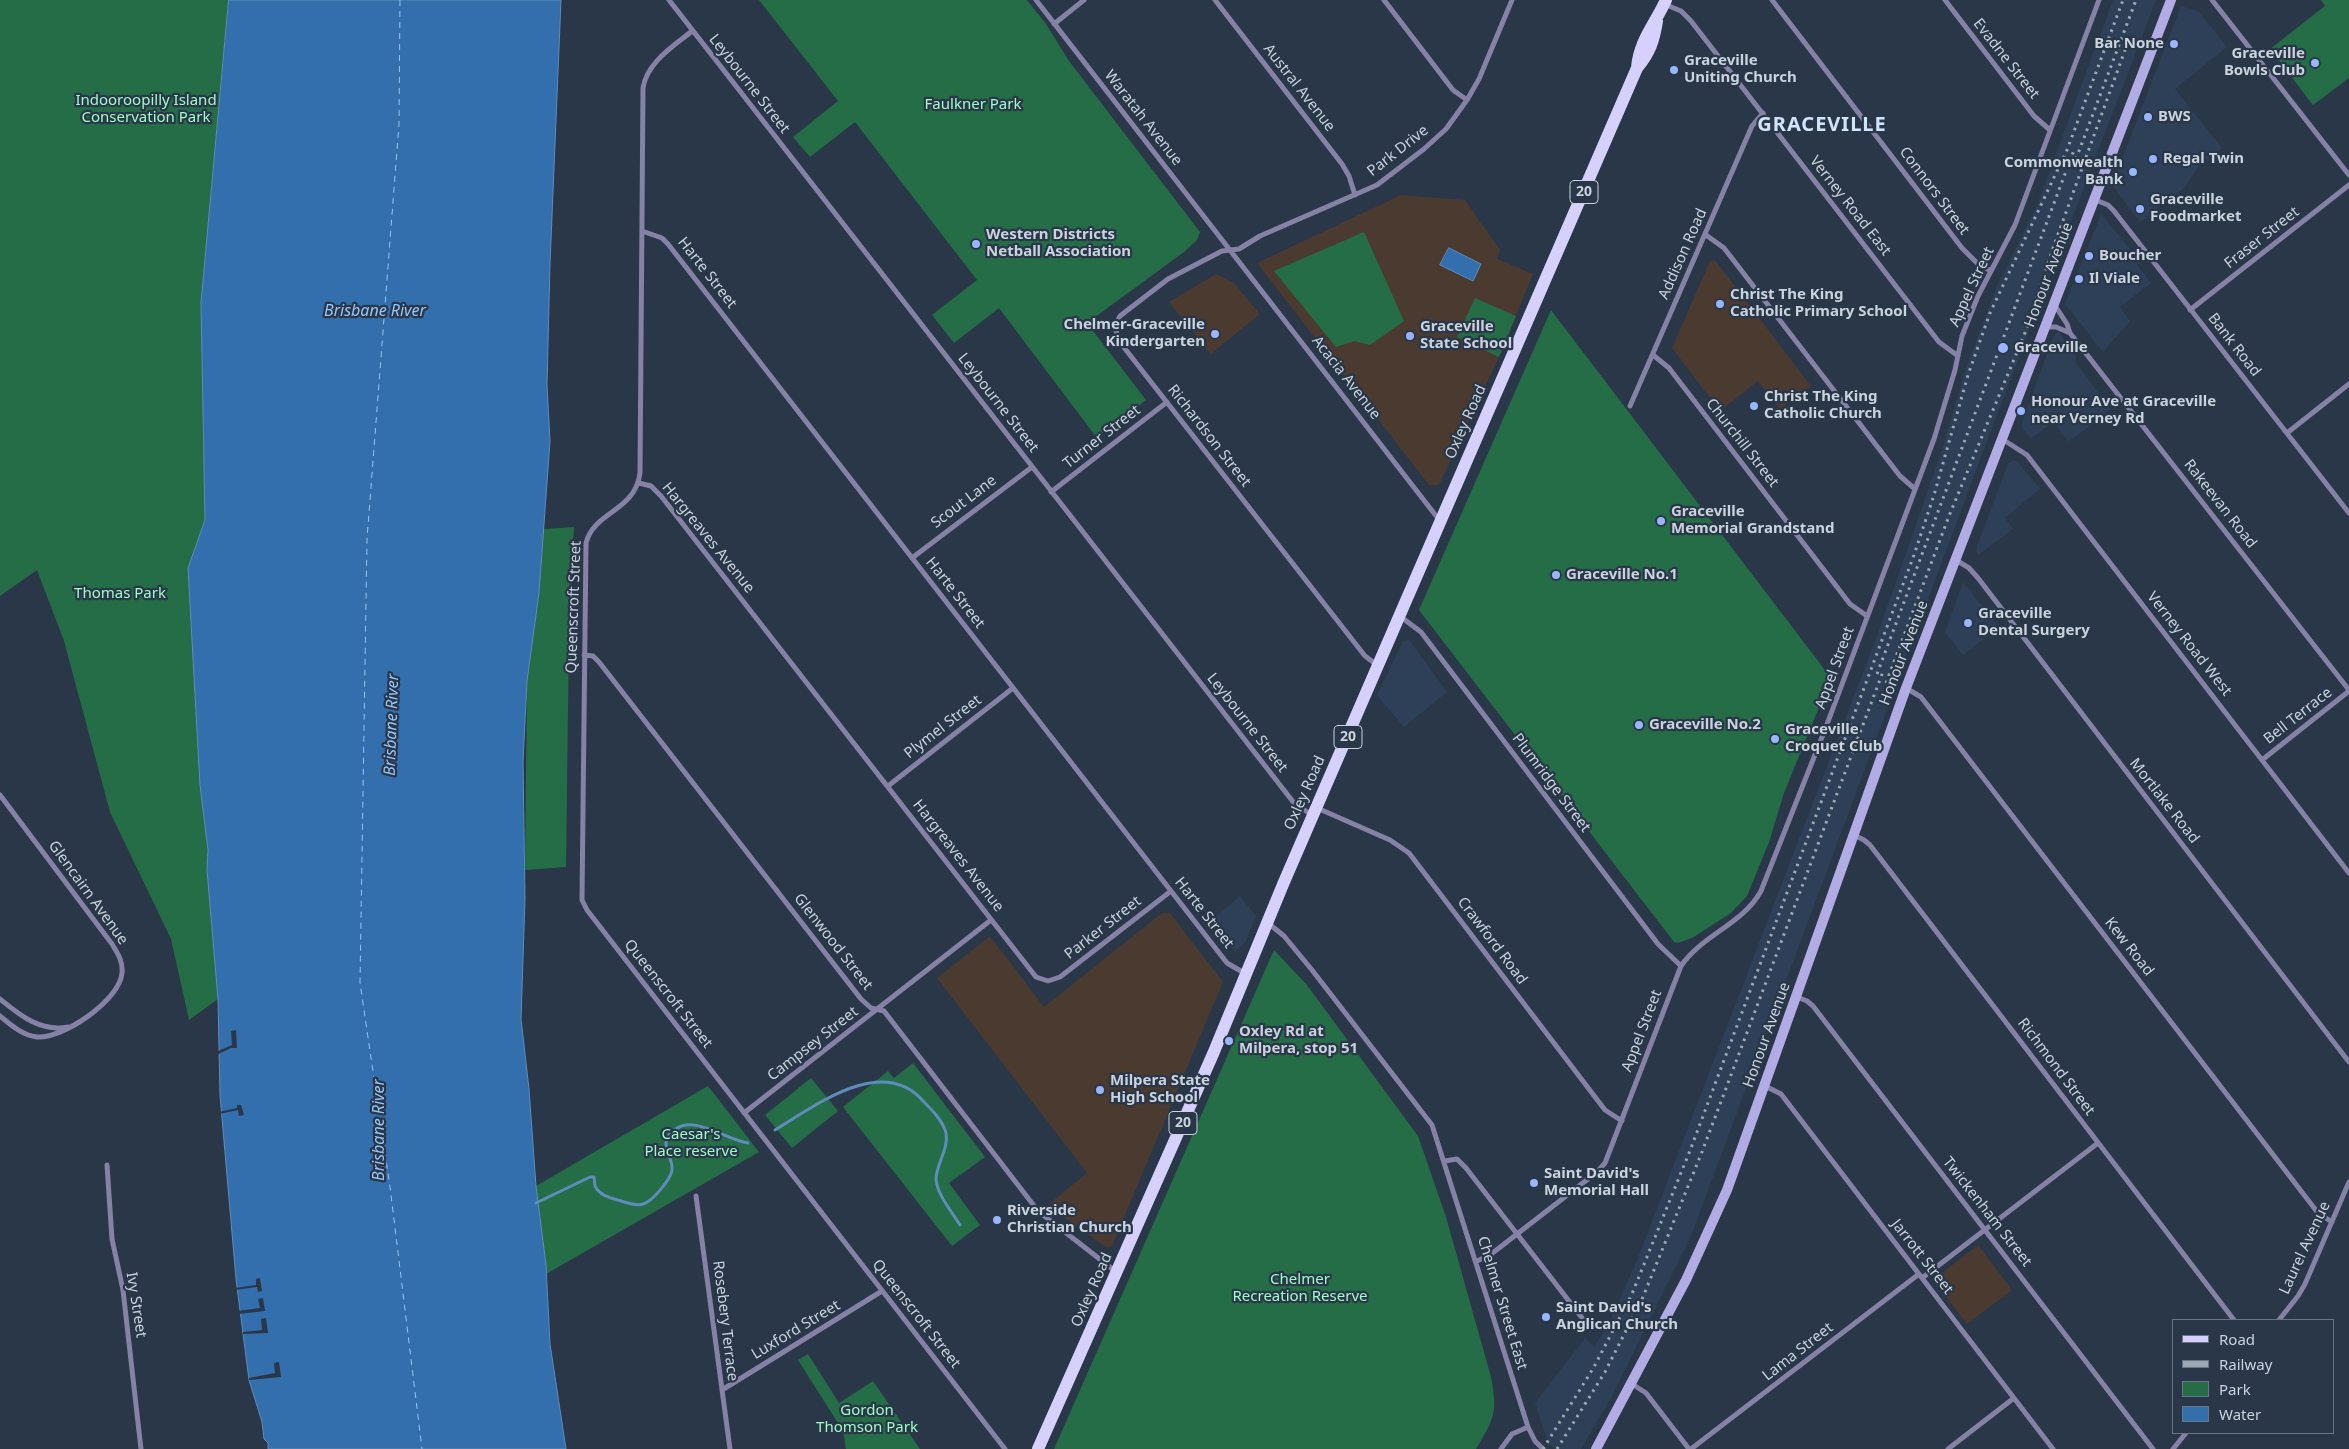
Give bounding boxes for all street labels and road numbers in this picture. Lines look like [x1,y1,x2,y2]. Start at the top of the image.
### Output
street label: Evadne Street [1969,15,2043,103]
street label: Leybourne Street [705,31,793,137]
street label: Austral Avenue [1259,41,1339,135]
street label: Waratah Avenue [1100,67,1186,169]
street label: Park Drive [1364,122,1432,180]
street label: Connors Street [1895,144,1973,238]
street label: Verney Road East [1805,153,1895,259]
road number: 20 [1570,180,1598,203]
street label: Fraser Street [2221,203,2303,273]
street label: Addison Road [1655,206,1711,302]
street label: Honour Avenue [2021,220,2077,330]
street label: Harte Street [674,234,740,312]
street label: Appel Street [1946,244,1998,330]
street label: Bank Road [2204,310,2264,380]
street label: Acacia Avenue [1308,333,1384,423]
street label: Leybourne Street [954,350,1042,456]
street label: Richardson Street [1164,381,1254,491]
street label: Oxley Road [1442,382,1490,462]
street label: Churchill Street [1702,395,1782,491]
street label: Turner Street [1060,401,1144,473]
street label: Rakeevan Road [2180,456,2260,552]
street label: Scout Lane [928,472,1000,532]
street label: Hargreaves Avenue [658,479,758,597]
street label: Queenscroft Street [563,540,585,674]
street label: Harte Street [922,554,988,632]
street label: Verney Road West [2143,588,2235,700]
street label: Honour Avenue [1876,598,1932,708]
street label: Appel Street [1812,624,1858,712]
street label: Leybourne Street [1203,670,1291,776]
street label: Bell Terrace [2260,684,2336,748]
street label: Plymel Street [901,691,985,763]
road number: 20 [1334,726,1362,749]
street label: Plumridge Street [1508,730,1594,836]
street label: Oxley Road [1281,753,1329,833]
street label: Mortlake Road [2125,755,2203,847]
street label: Hargreaves Avenue [909,796,1007,916]
street label: Glencairn Avenue [44,838,132,948]
street label: Harte Street [1171,874,1237,952]
street label: Glenwood Street [790,890,876,994]
street label: Parker Street [1061,893,1145,963]
street label: Crawford Road [1453,894,1531,988]
street label: Kew Road [2101,914,2157,980]
street label: Queenscroft Street [620,936,716,1052]
street label: Honour Avenue [1740,980,1794,1090]
street label: Appel Street [1618,988,1666,1074]
street label: Campsey Street [764,1003,862,1085]
street label: Richmond Street [2014,1015,2098,1119]
road number: 20 [1169,1112,1197,1134]
street label: Twickenham Street [1939,1154,2035,1270]
street label: Laurel Avenue [2276,1199,2334,1297]
street label: Jarrott Street [1887,1216,1957,1298]
street label: Chelmer Street East [1473,1234,1531,1372]
street label: Oxley Road [1068,1250,1116,1330]
street label: Queenscroft Street [868,1256,964,1372]
street label: Rosebery Terrace [709,1260,741,1382]
street label: Ivy Street [122,1271,150,1339]
street label: Luxford Street [748,1296,844,1364]
street label: Lama Street [1759,1319,1837,1385]

